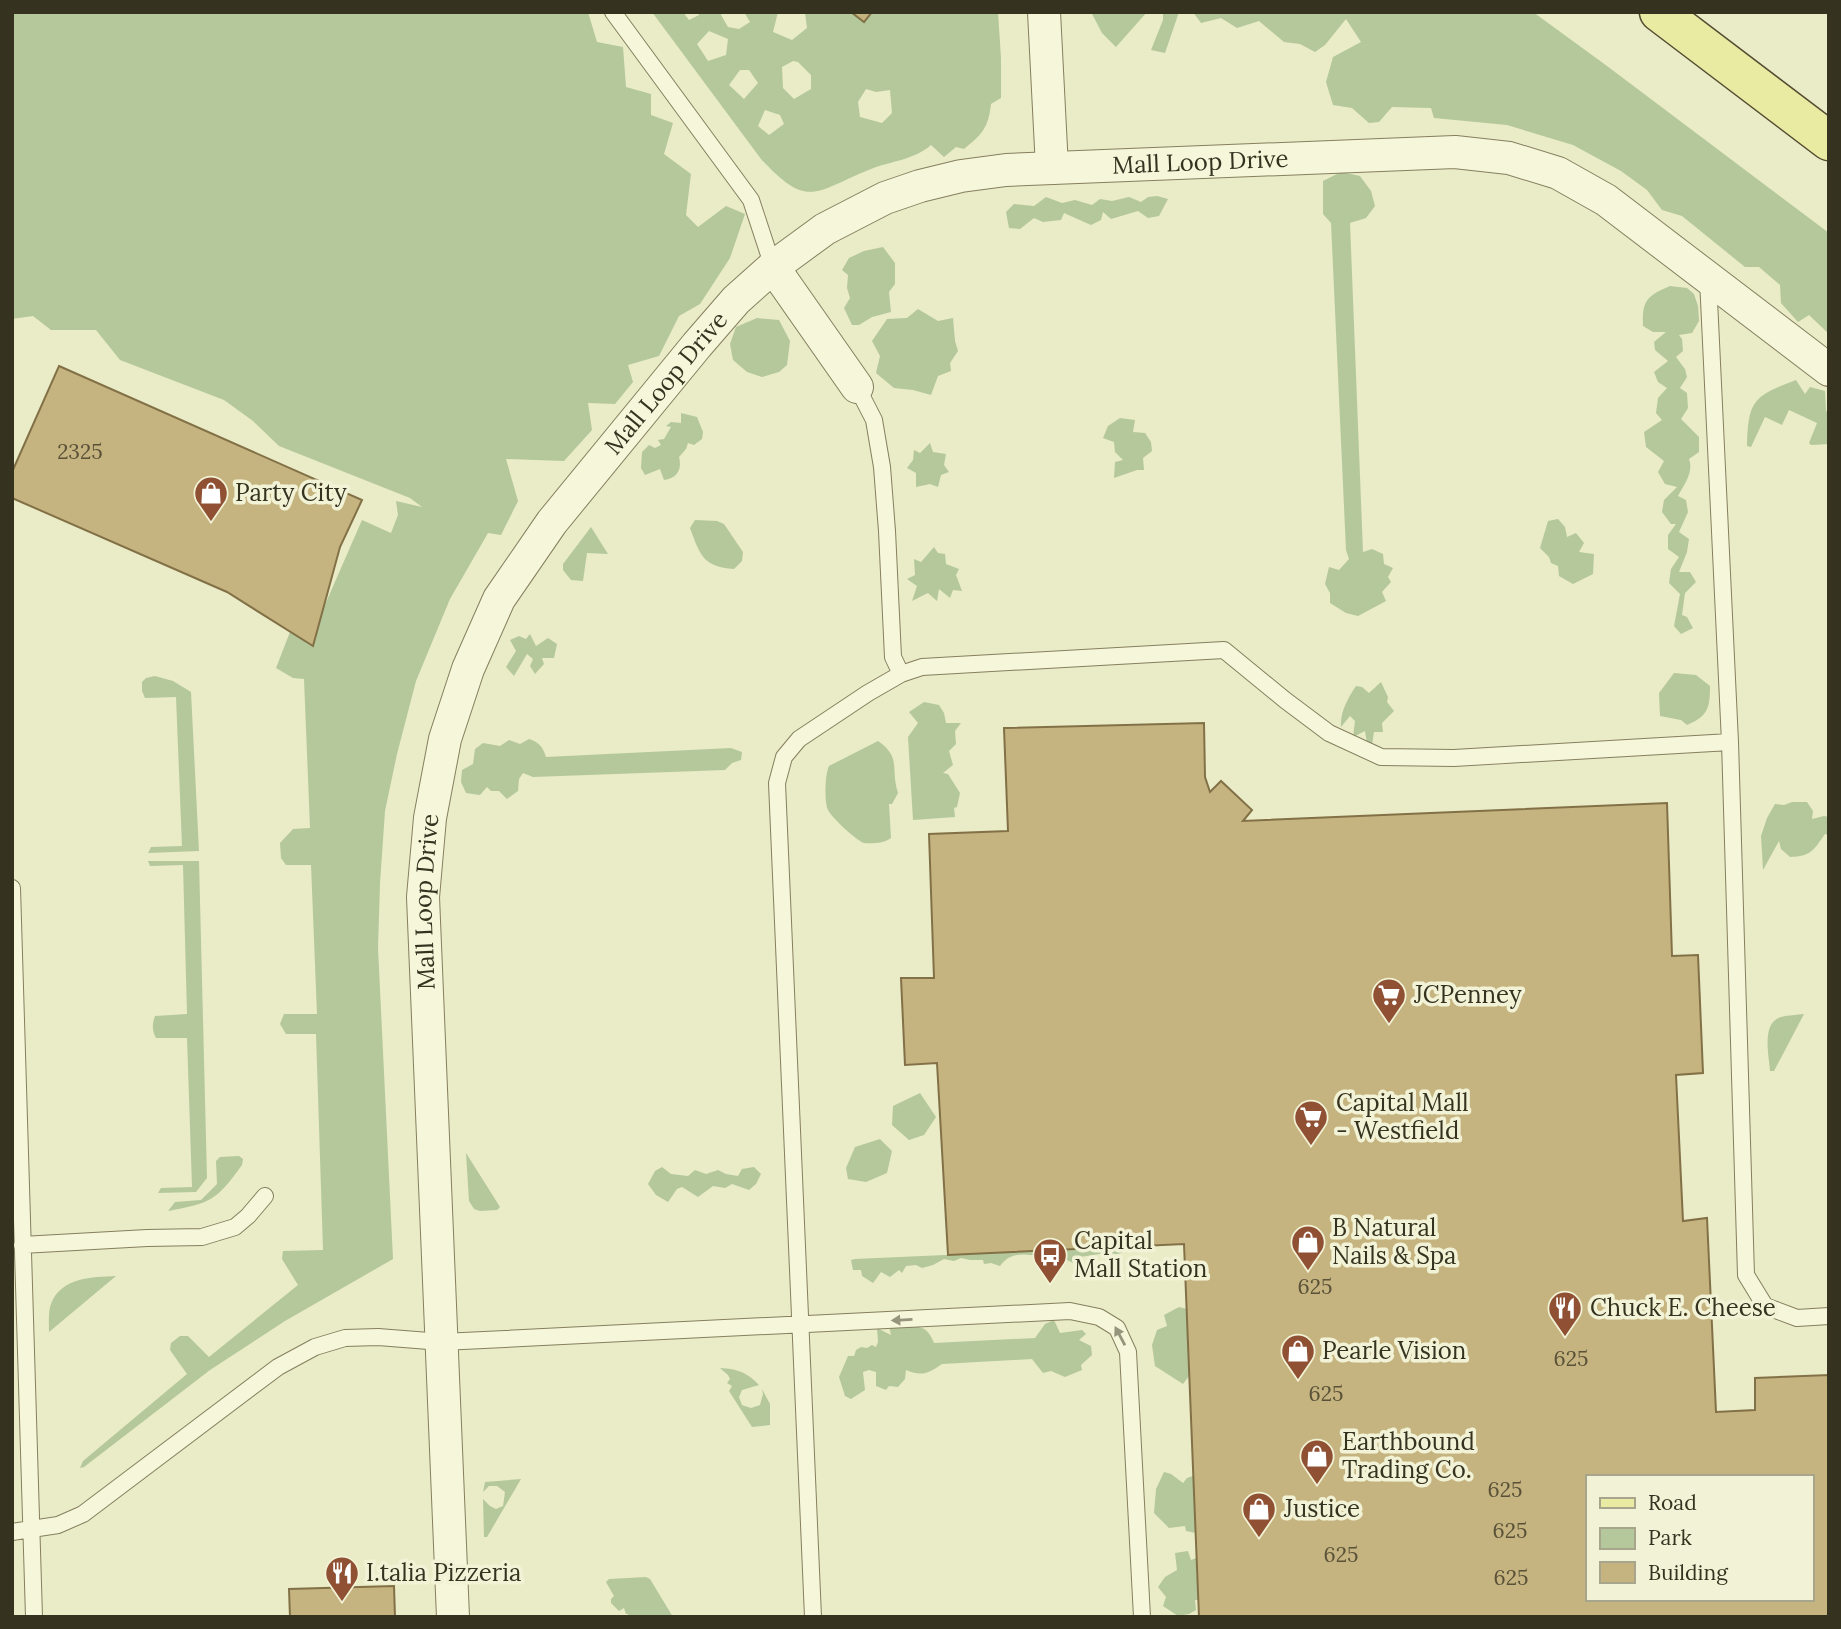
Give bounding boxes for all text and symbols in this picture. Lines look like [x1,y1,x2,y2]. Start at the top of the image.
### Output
street label: Mall Loop Drive [1111,143,1289,181]
street label: Mall Loop Drive [598,305,734,461]
house number: 2325 [57,438,103,465]
shop icon: Party City [192,474,230,523]
place label: Party City [235,477,347,508]
street label: Mall Loop Drive [407,812,445,990]
supermarket icon: JCPenney [1370,976,1408,1025]
place label: JCPenney [1413,979,1522,1010]
place label: Capital Mall - Westfield [1336,1087,1469,1146]
supermarket icon: Capital Mall - Westfield [1292,1098,1330,1147]
place label: B Natural Nails & Spa [1332,1212,1456,1271]
shop icon: B Natural Nails & Spa [1289,1223,1327,1272]
place label: Capital Mall Station [1074,1225,1207,1284]
bus stop icon: Capital Mall Station [1031,1236,1069,1285]
house number: 625 [1298,1273,1332,1300]
restaurant icon: Chuck E. Cheese [1546,1289,1584,1338]
place label: Chuck E. Cheese [1590,1292,1776,1323]
one-way arrow [891,1314,913,1325]
one-way arrow [1114,1327,1126,1346]
shop icon: Pearle Vision [1279,1332,1317,1381]
place label: Pearle Vision [1322,1335,1466,1366]
house number: 625 [1554,1345,1588,1372]
house number: 625 [1309,1380,1343,1407]
place label: Earthbound Trading Co. [1342,1426,1475,1485]
shop icon: Earthbound Trading Co. [1298,1437,1336,1486]
legend [1586,1475,1813,1601]
house number: 625 [1488,1476,1522,1503]
text: Road [1648,1489,1697,1516]
shop icon: Justice [1240,1490,1278,1539]
place label: Justice [1283,1493,1360,1524]
house number: 625 [1493,1517,1527,1544]
text: Park [1648,1524,1692,1551]
house number: 625 [1324,1541,1358,1568]
restaurant icon: I.talia Pizzeria [323,1554,361,1603]
place label: I.talia Pizzeria [366,1557,521,1588]
text: Building [1648,1559,1728,1586]
house number: 625 [1494,1564,1528,1591]

